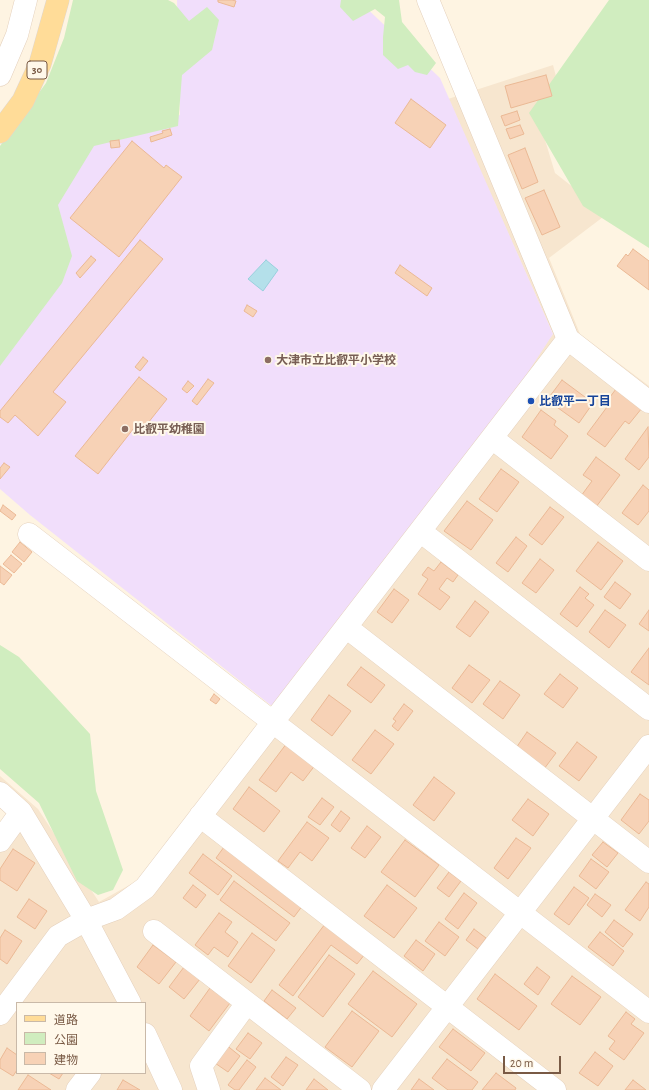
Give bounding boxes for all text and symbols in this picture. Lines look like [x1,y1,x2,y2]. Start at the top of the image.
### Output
road number: 30 [27,61,47,79]
place label: 大津市立比叡平小学校 [276,353,396,367]
marker: 大津市立比叡平小学校 [263,355,273,365]
place label: 比叡平一丁目 [539,394,611,408]
marker: 比叡平一丁目 [526,396,536,406]
place label: 比叡平幼稚園 [133,422,205,436]
marker: 比叡平幼稚園 [120,424,130,434]
legend [16,1002,146,1074]
text: 道路 [54,1014,78,1026]
text: 公園 [54,1034,78,1046]
scale bar [505,1048,563,1074]
text: 建物 [54,1054,78,1066]
text: 20 m [510,1057,533,1069]

